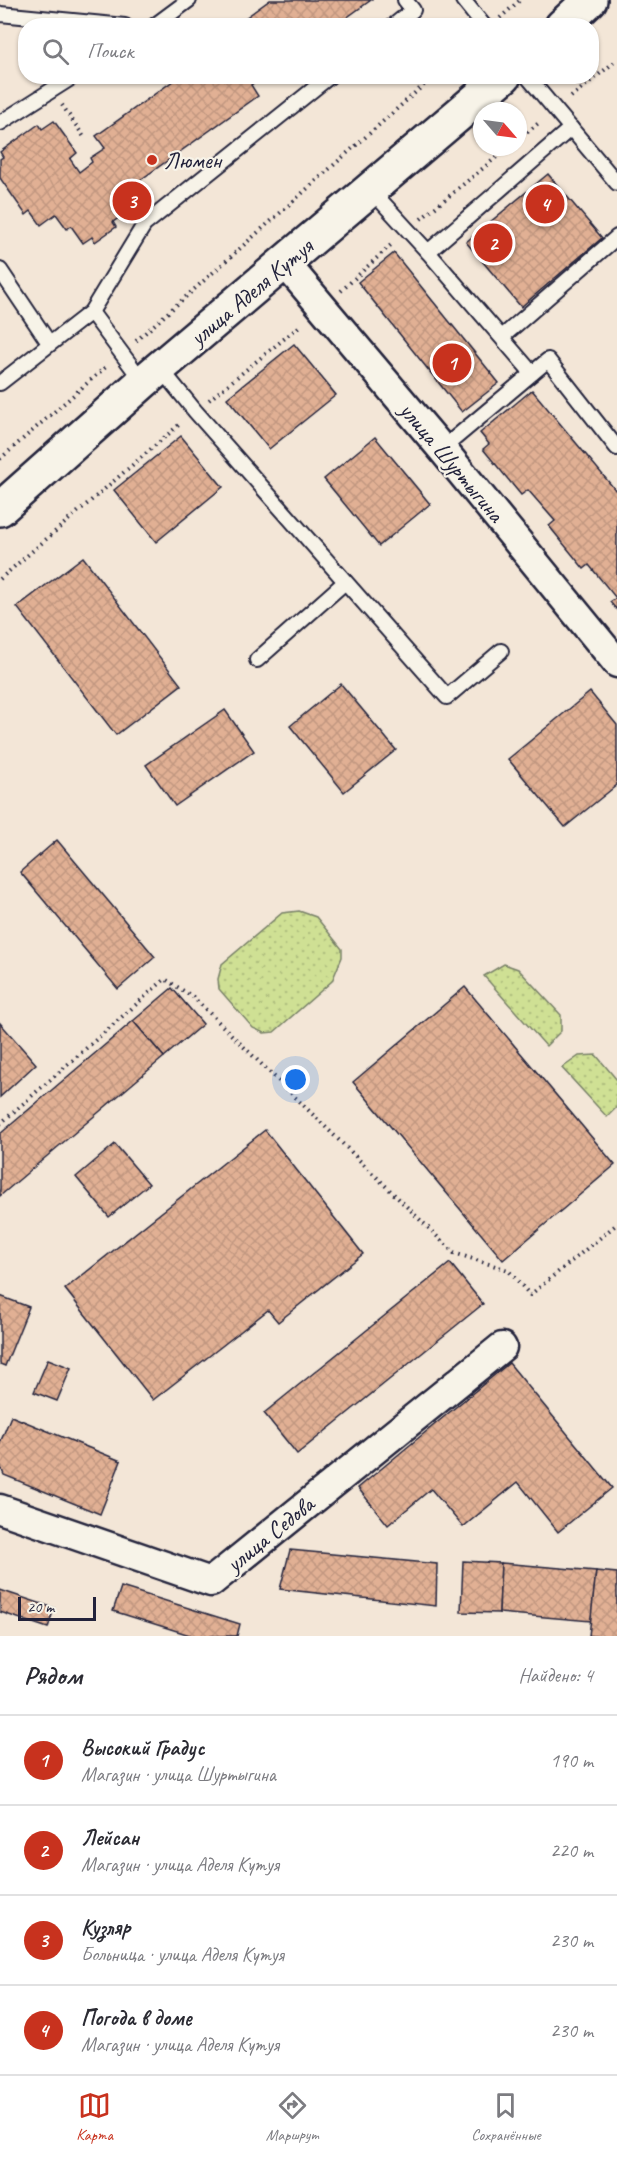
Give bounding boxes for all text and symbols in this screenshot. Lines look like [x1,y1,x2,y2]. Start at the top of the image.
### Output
search box [18,18,599,84]
icon: search [39,35,72,68]
text: Поиск [87,37,133,65]
north arrow [473,102,527,156]
place label: Люмен [164,145,222,175]
marker: Люмен [145,153,159,167]
pin: 3 [112,178,152,224]
pin: 4 [526,182,564,226]
pin: 2 [474,220,512,266]
street label: улица Аделя Кутуя [182,231,320,354]
pin: 1 [432,340,472,386]
street label: улица Шуртыгина [392,394,512,529]
your location [281,1065,310,1094]
street label: улица Седова [218,1488,322,1580]
scale bar [18,1594,96,1622]
text: 20 m [27,1597,54,1617]
text: Рядом [24,1659,82,1692]
text: Найдено: 4 [518,1663,593,1688]
text: Высокий Градус [81,1734,205,1762]
text: 1 [39,1748,48,1773]
text: 190 m [550,1748,593,1773]
text: Магазин · улица Шуртыгина [81,1762,276,1787]
text: Лейсан [81,1824,139,1852]
text: 2 [39,1838,48,1863]
text: 220 m [550,1838,593,1863]
text: Магазин · улица Аделя Кутуя [81,1852,279,1877]
text: Кузляр [81,1914,131,1942]
text: 3 [39,1928,48,1953]
text: 230 m [550,1928,593,1953]
text: Больница · улица Аделя Кутуя [81,1942,284,1967]
text: Погода в доме [81,2004,192,2032]
text: 4 [39,2018,48,2043]
text: 230 m [550,2018,593,2043]
text: Магазин · улица Аделя Кутуя [81,2032,279,2057]
tab: Карта [76,2089,113,2145]
tab: Маршрут [266,2089,318,2145]
tab: Сохранённые [471,2089,541,2145]

